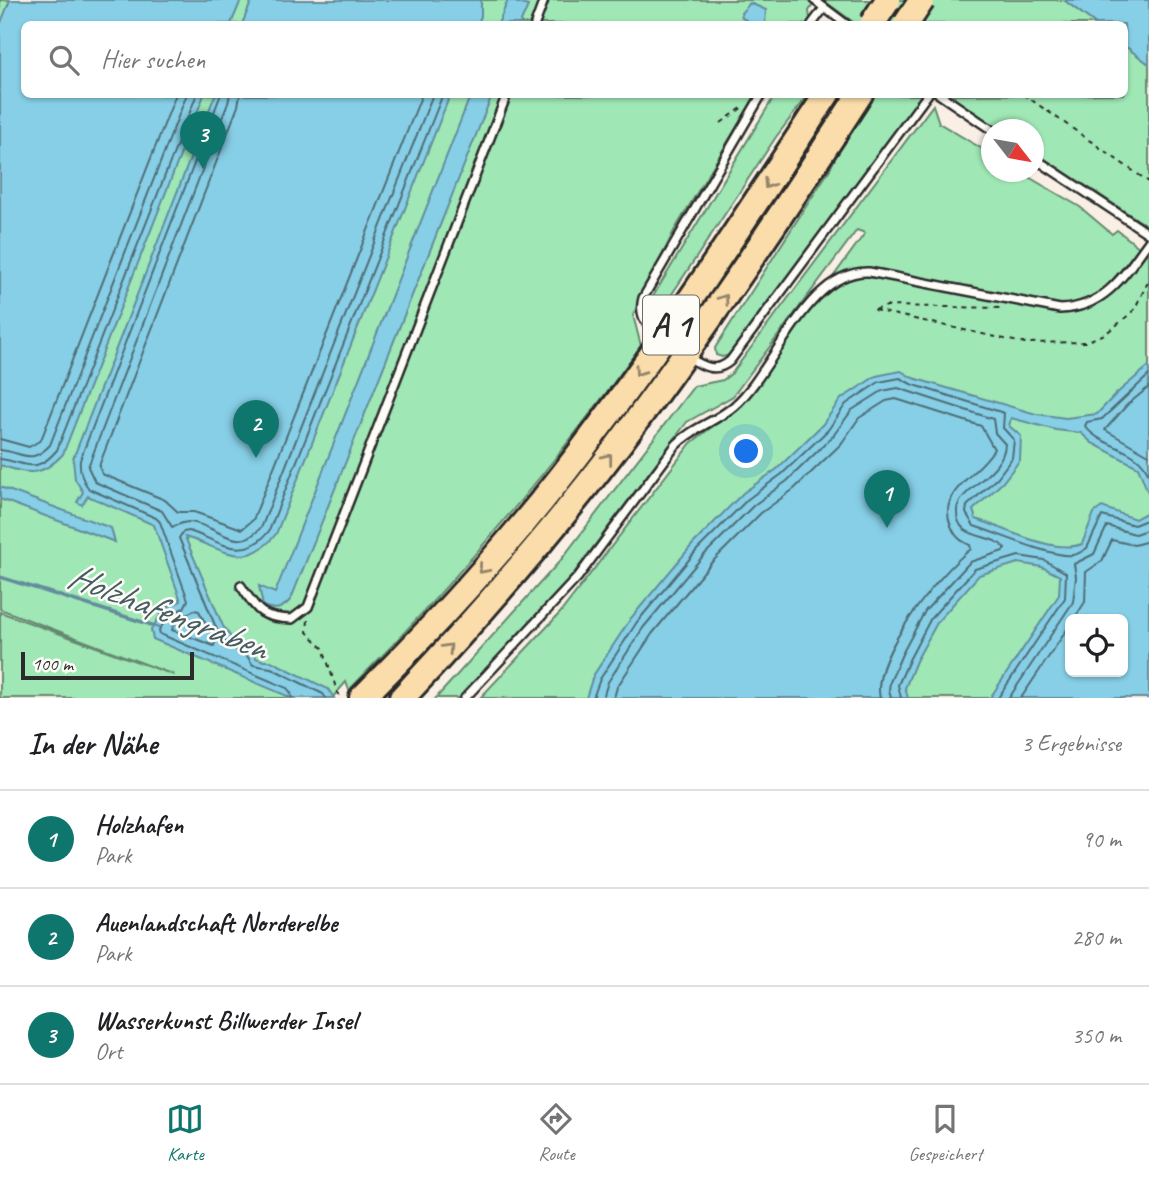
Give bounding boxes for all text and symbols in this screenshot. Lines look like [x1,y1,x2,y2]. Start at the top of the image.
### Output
search box [21,21,1128,98]
icon: search [45,41,83,79]
text: Hier suchen [101,43,205,76]
pin: 3 [180,111,226,169]
north arrow [981,119,1044,182]
one-way arrow [763,176,776,189]
one-way arrow [716,294,728,307]
road number: A 1 [643,296,699,354]
one-way arrow [635,363,647,376]
pin: 2 [233,400,279,458]
your location [729,434,763,468]
one-way arrow [600,454,612,467]
pin: 1 [864,470,910,528]
water label: Holzhafengraben [62,551,278,672]
one-way arrow [479,560,491,573]
map controls [1065,614,1128,677]
button: locate [1065,614,1128,677]
one-way arrow [440,643,453,656]
scale bar [21,649,194,681]
text: 100 m [32,652,73,676]
text: In der Nähe [28,725,157,763]
text: 3 Ergebnisse [1021,729,1121,758]
text: Holzhafen [95,808,183,841]
text: 1 [46,825,56,854]
text: 90 m [1082,825,1121,854]
text: Park [95,841,131,870]
text: Auenlandschaft Norderelbe [95,906,337,939]
text: 2 [46,923,56,952]
text: 280 m [1072,923,1121,952]
text: Park [95,939,131,968]
text: Wasserkunst Billwerder Insel [95,1004,357,1037]
text: 3 [46,1021,56,1050]
text: 350 m [1072,1021,1121,1050]
text: Ort [95,1037,122,1066]
tab: Karte [166,1100,204,1166]
tab: Route [537,1100,575,1166]
tab: Gespeichert [908,1100,982,1166]

